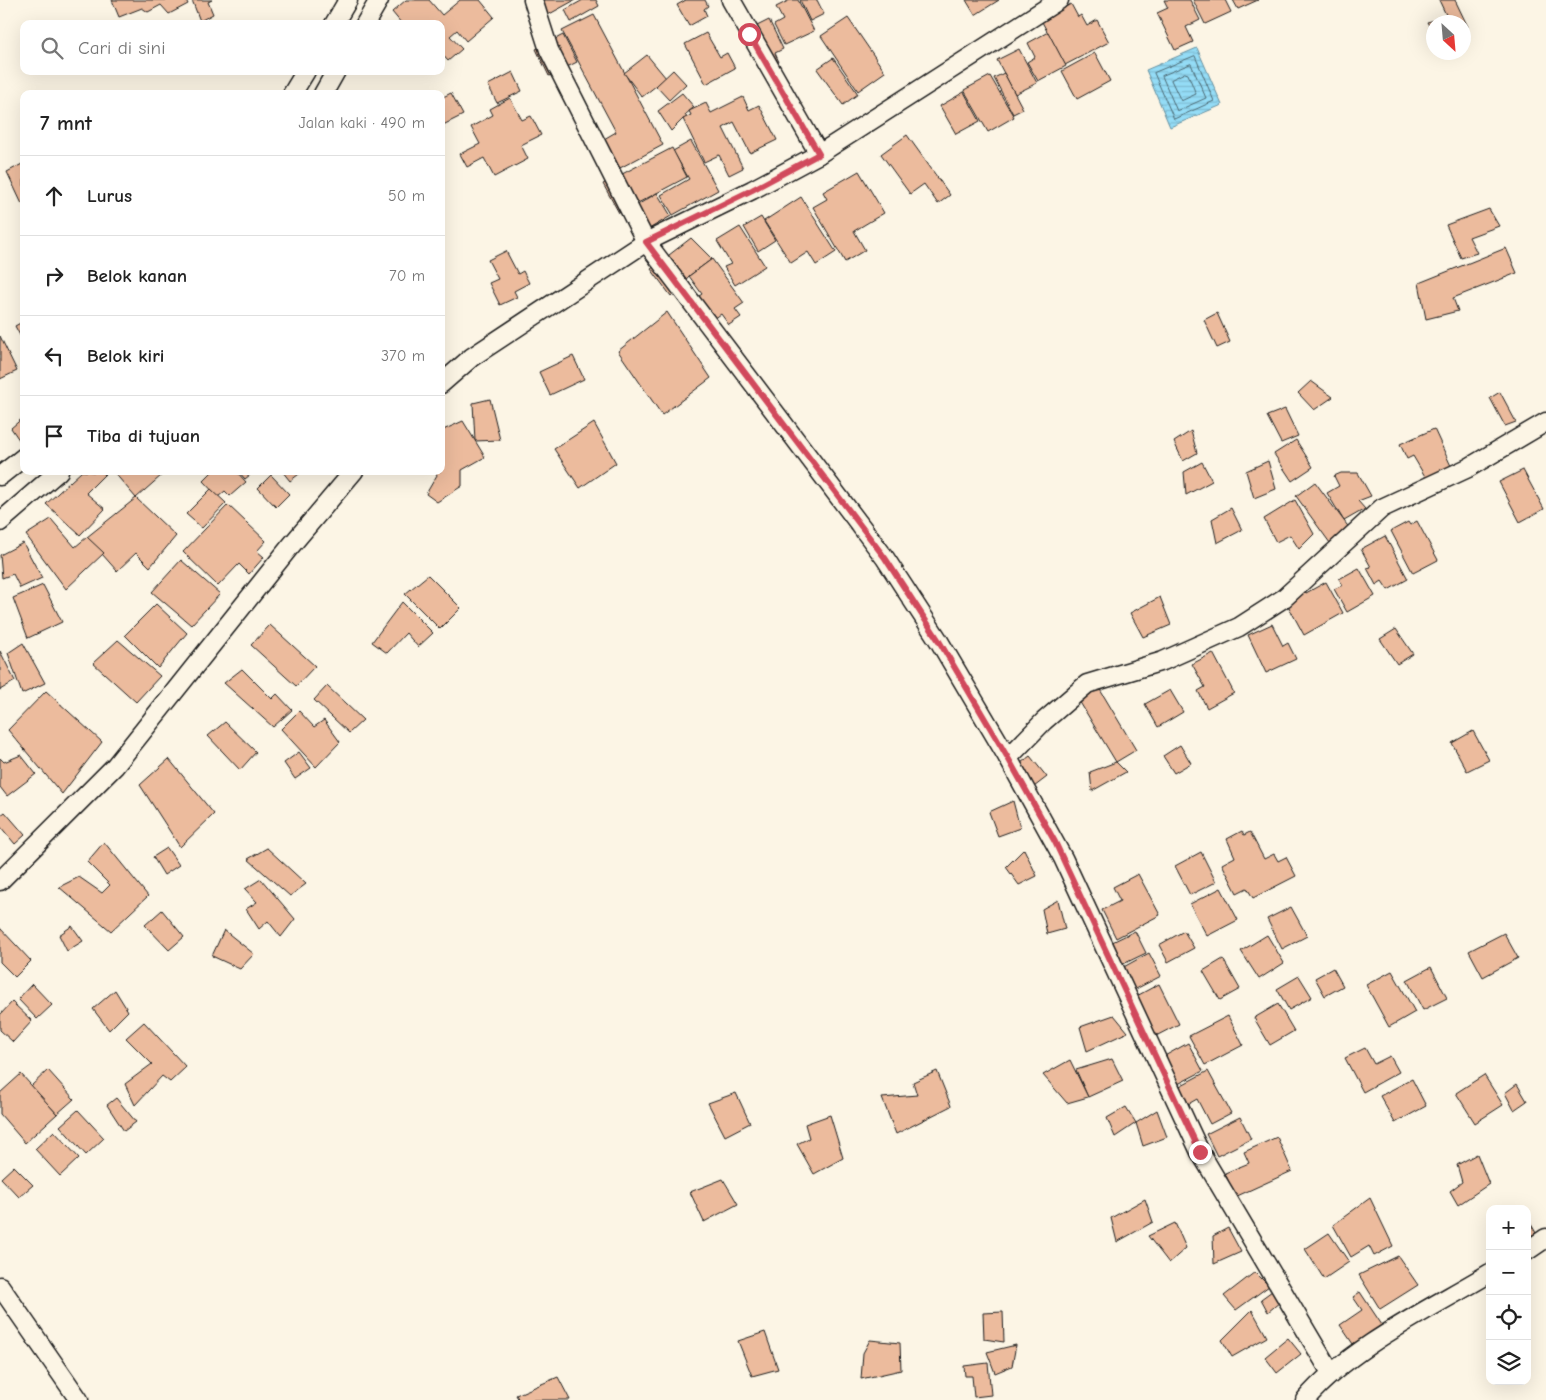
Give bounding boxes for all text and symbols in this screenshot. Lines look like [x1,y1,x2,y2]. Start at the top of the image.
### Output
north arrow [1426,15,1471,60]
search box [20,20,445,75]
route start [738,23,761,46]
icon: search [38,34,66,62]
text: Cari di sini [78,37,165,59]
text: 7 mnt [40,111,92,135]
text: Jalan kaki · 490 m [298,114,425,132]
icon: ahead [40,182,68,210]
text: Lurus [87,185,132,207]
text: 50 m [388,187,425,205]
icon: right [40,262,68,290]
text: Belok kanan [87,265,187,287]
text: 70 m [389,267,425,285]
icon: left [40,342,68,370]
text: Belok kiri [87,345,164,367]
text: 370 m [381,347,425,365]
icon: arrive [40,422,68,450]
text: Tiba di tujuan [87,425,200,447]
route end [1189,1141,1212,1164]
map controls [1486,1205,1531,1385]
button: + [1486,1205,1531,1250]
button: − [1486,1250,1531,1295]
button: locate [1486,1295,1531,1340]
button: layers [1486,1340,1531,1385]

